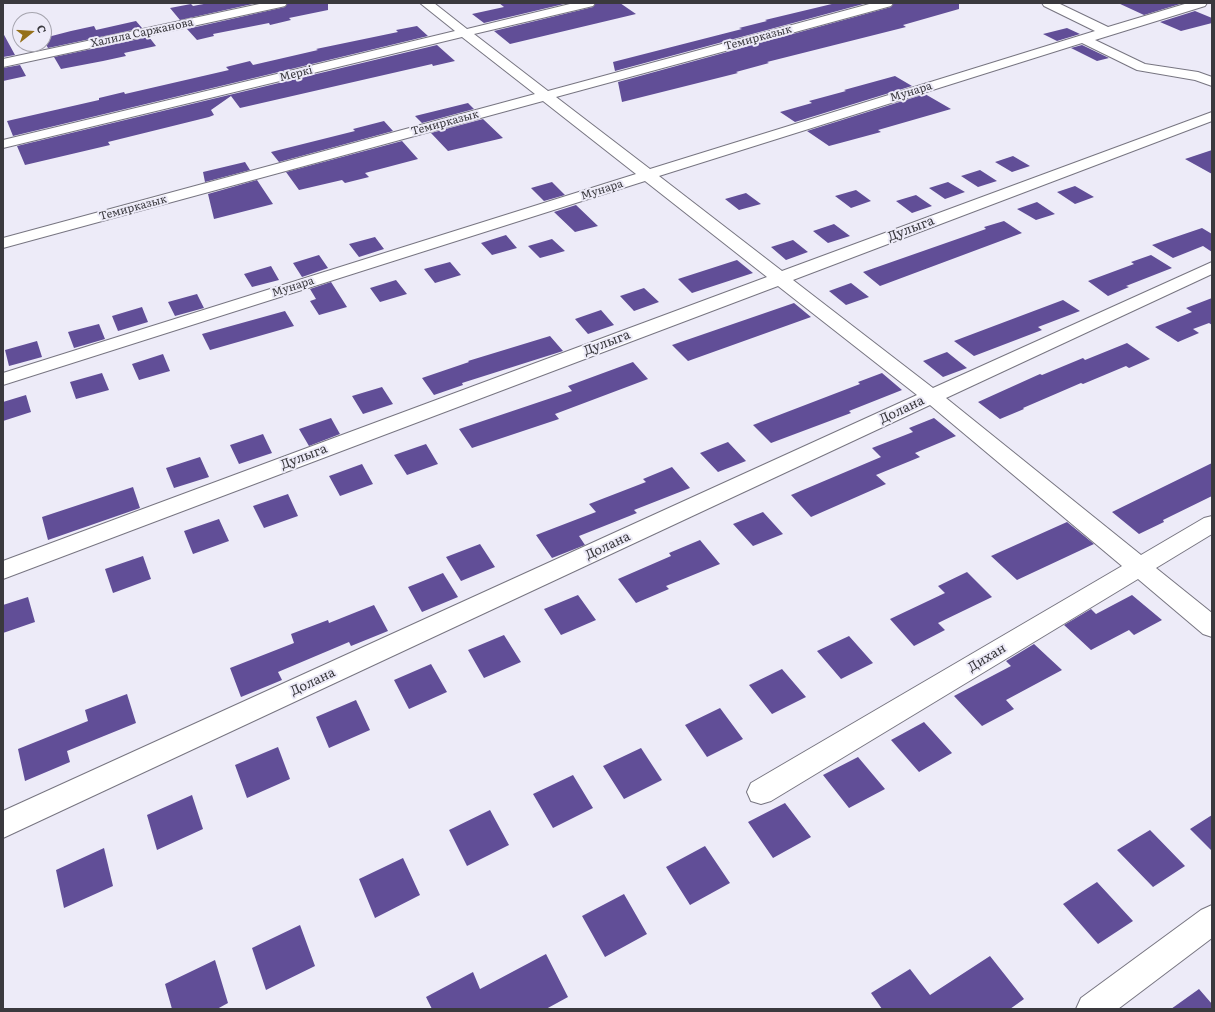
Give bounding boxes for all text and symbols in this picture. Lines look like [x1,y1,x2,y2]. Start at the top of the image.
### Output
north arrow [12,12,52,52]
street label: Халила Саржанова [89,16,195,50]
text: С [34,23,51,35]
street label: Темирказык [723,23,793,53]
street label: Меркі [278,64,314,84]
street label: Мунара [888,79,934,105]
street label: Темирказык [410,108,480,138]
street label: Мунара [579,177,625,203]
street label: Темирказык [98,193,168,223]
street label: Дулыга [886,213,936,245]
street label: Мунара [270,274,316,300]
street label: Дулыга [582,327,632,359]
street label: Долана [877,393,927,427]
street label: Дулыга [279,441,329,473]
street label: Долана [583,529,633,563]
street label: Дихан [965,641,1009,675]
street label: Долана [288,665,338,699]

